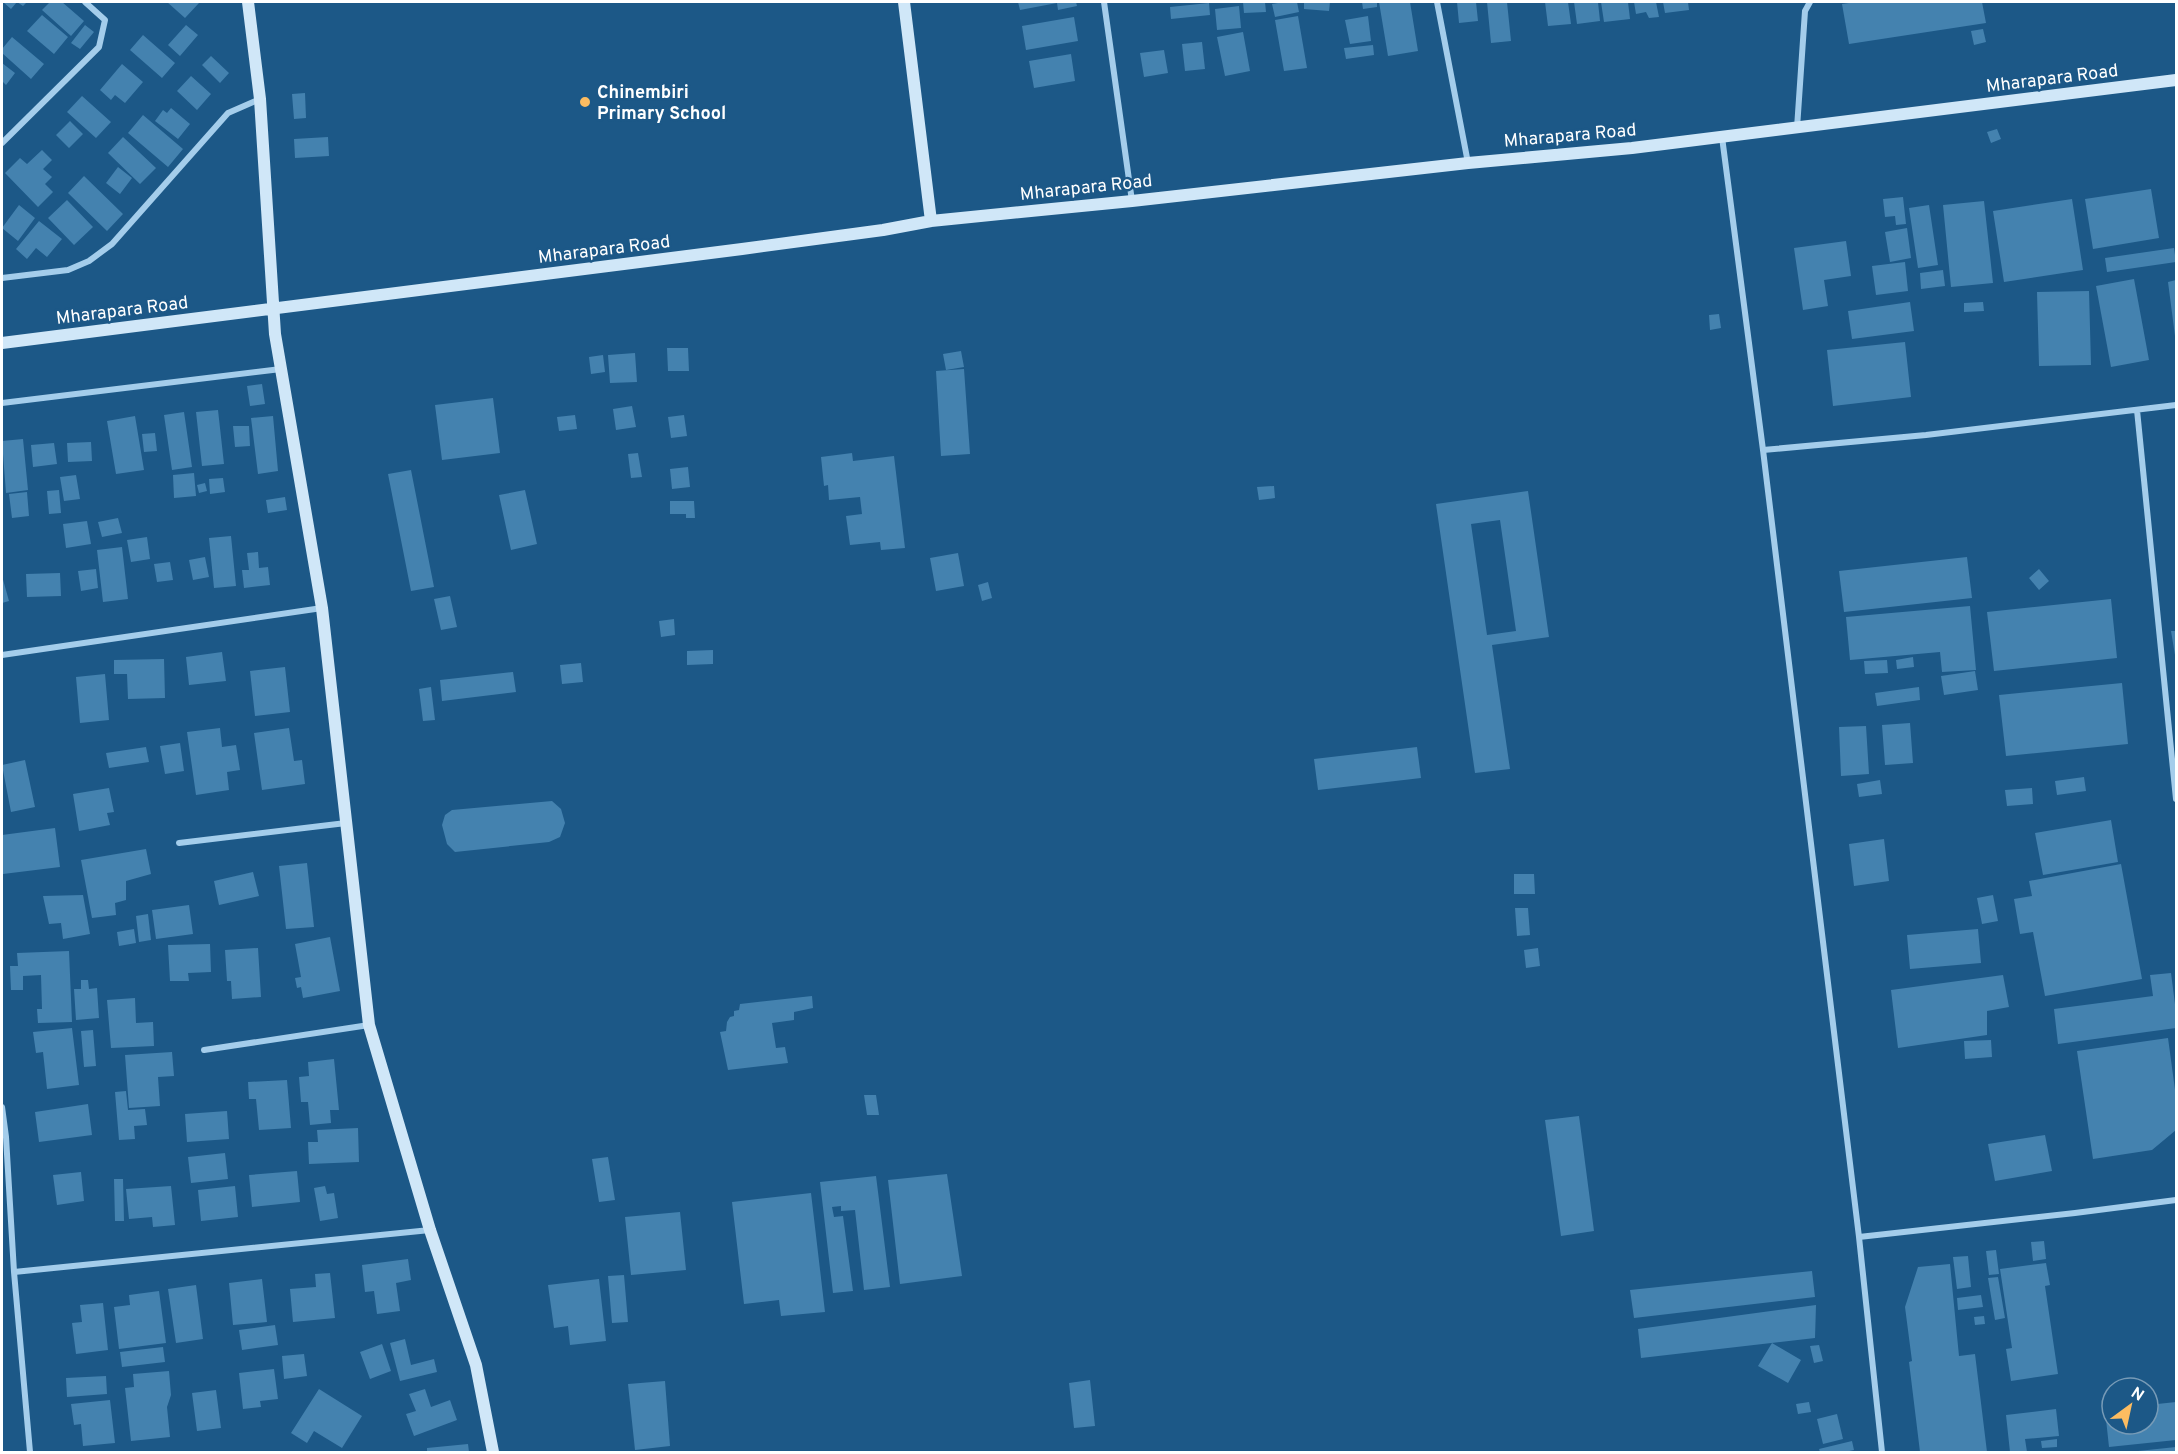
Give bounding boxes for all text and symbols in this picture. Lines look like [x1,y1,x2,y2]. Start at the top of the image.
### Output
street label: Mharapara Road [1985,60,2120,99]
place label: Chinembiri Primary School [597,82,726,126]
marker: Chinembiri Primary School [578,95,592,109]
street label: Mharapara Road [1503,119,1637,154]
street label: Mharapara Road [1019,170,1153,207]
street label: Mharapara Road [537,231,672,270]
street label: Mharapara Road [55,292,190,331]
north arrow [2100,1376,2160,1436]
text: N [2127,1384,2147,1407]

